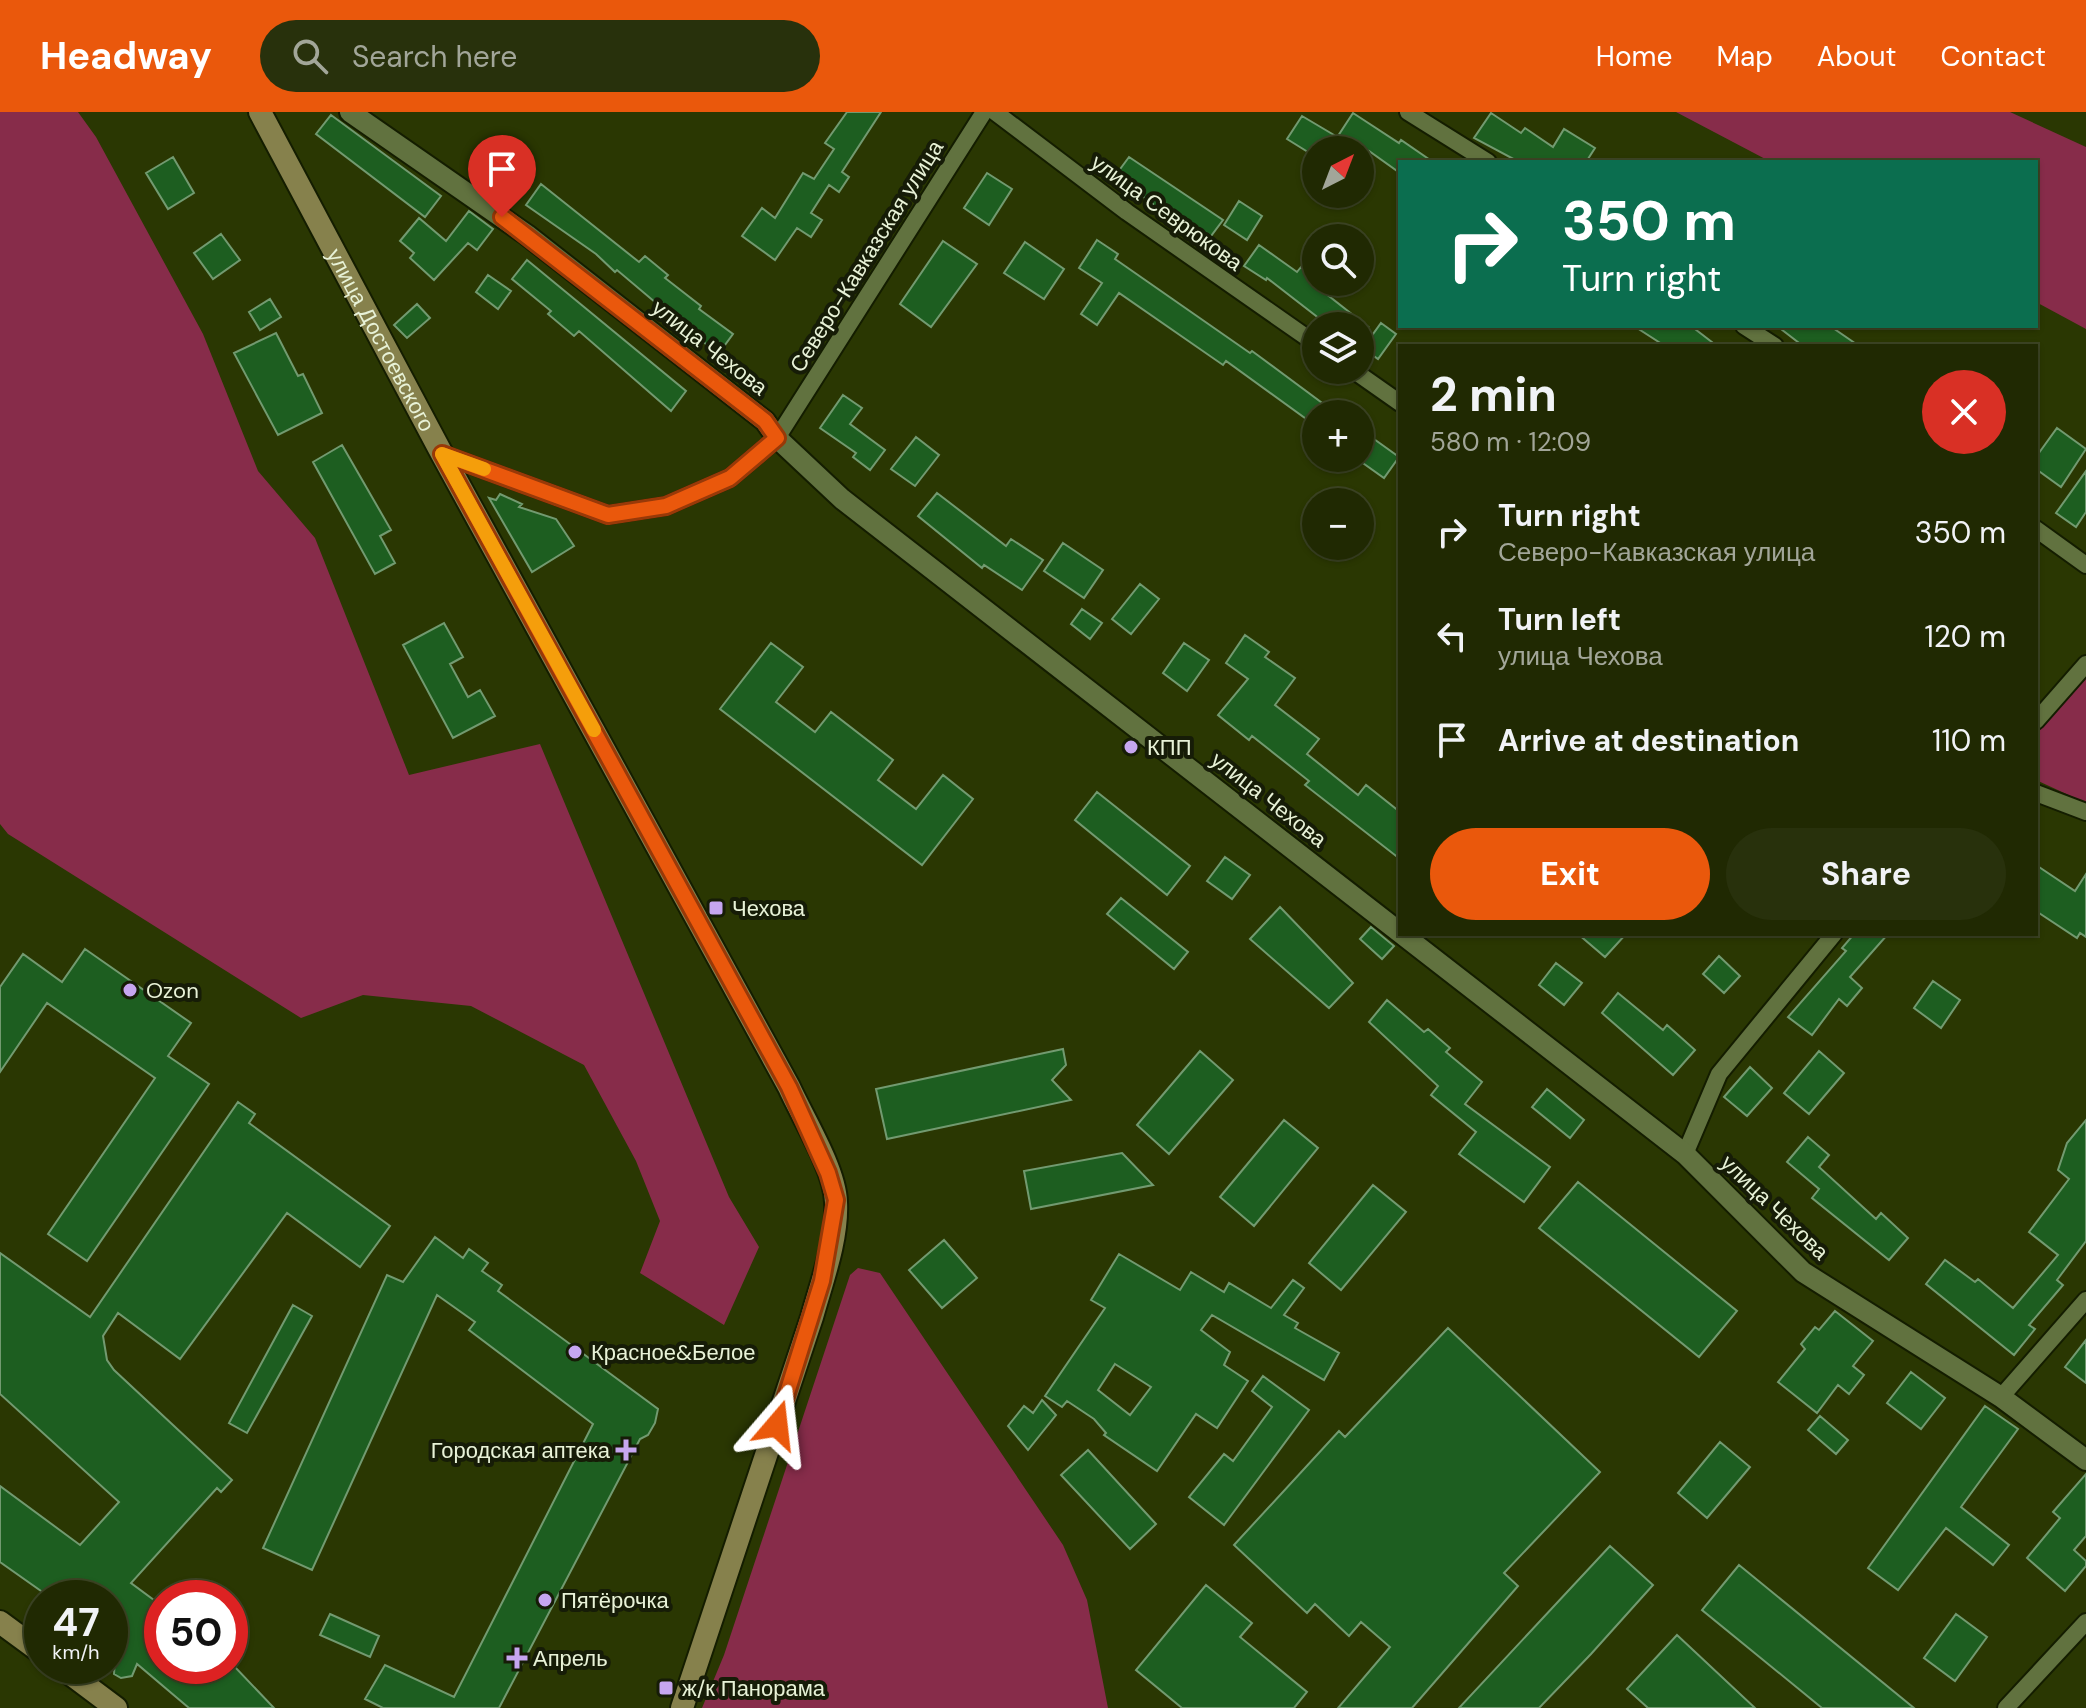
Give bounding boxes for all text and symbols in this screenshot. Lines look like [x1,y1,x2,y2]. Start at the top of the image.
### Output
search box [260,20,820,92]
text: Headway [40,31,212,81]
icon: search [288,34,332,78]
text: Search here [352,37,517,76]
text: Home [1596,38,1672,75]
text: Map [1716,38,1773,75]
text: About [1817,38,1896,75]
text: Contact [1940,38,2046,75]
street label: Северо-Кавказская улица [783,134,950,378]
pin [468,135,536,217]
north arrow [1302,136,1374,208]
map controls [1302,136,1374,560]
icon: arrive [480,147,524,191]
street label: улица Севрюкова [1085,148,1249,278]
text: 350 m [1562,184,1736,257]
icon: right [1430,192,1534,296]
button: search [1302,224,1374,296]
street label: улица Достоевского [320,243,441,437]
text: Turn right [1562,255,1721,302]
street label: улица Чехова [646,293,774,402]
button: layers [1302,312,1374,384]
text: 2 min [1430,363,1557,426]
button: close [1922,370,2006,454]
button: + [1302,400,1374,472]
text: 580 m · 12:09 [1430,425,1591,459]
button: − [1302,488,1374,560]
text: Turn right [1498,496,1641,535]
icon: right [1430,510,1474,554]
text: 350 m [1915,513,2006,552]
text: Северо-Кавказская улица [1498,535,1815,569]
text: Turn left [1498,600,1621,639]
icon: left [1430,614,1474,658]
text: 120 m [1924,617,2006,656]
text: улица Чехова [1498,639,1663,673]
icon: arrive [1430,718,1474,762]
text: Arrive at destination [1498,721,1799,760]
text: 110 m [1932,721,2006,760]
place label: КПП [1147,733,1191,762]
marker: КПП [1122,738,1140,756]
street label: улица Чехова [1205,745,1333,854]
button: Exit [1430,828,1710,920]
button: Share [1726,828,2006,920]
place label: Чехова [732,894,806,923]
marker: Чехова [707,899,725,917]
place label: Ozon [146,976,199,1005]
marker: Ozon [121,981,139,999]
street label: улица Чехова [1714,1149,1835,1267]
place label: Красное&Белое [591,1338,756,1367]
marker: Красное&Белое [566,1343,584,1361]
position arrow [735,1383,819,1467]
place label: Городская аптека [431,1436,611,1465]
marker: Городская аптека [617,1441,635,1459]
speed limit sign: 50 [144,1580,248,1684]
place label: Пятёрочка [561,1586,670,1615]
marker: Пятёрочка [536,1591,554,1609]
text: 47 [52,1596,100,1648]
text: km/h [52,1639,100,1665]
place label: Апрель [533,1644,608,1673]
marker: Апрель [508,1649,526,1667]
place label: ж/к Панорама [682,1674,826,1703]
marker: ж/к Панорама [657,1679,675,1697]

